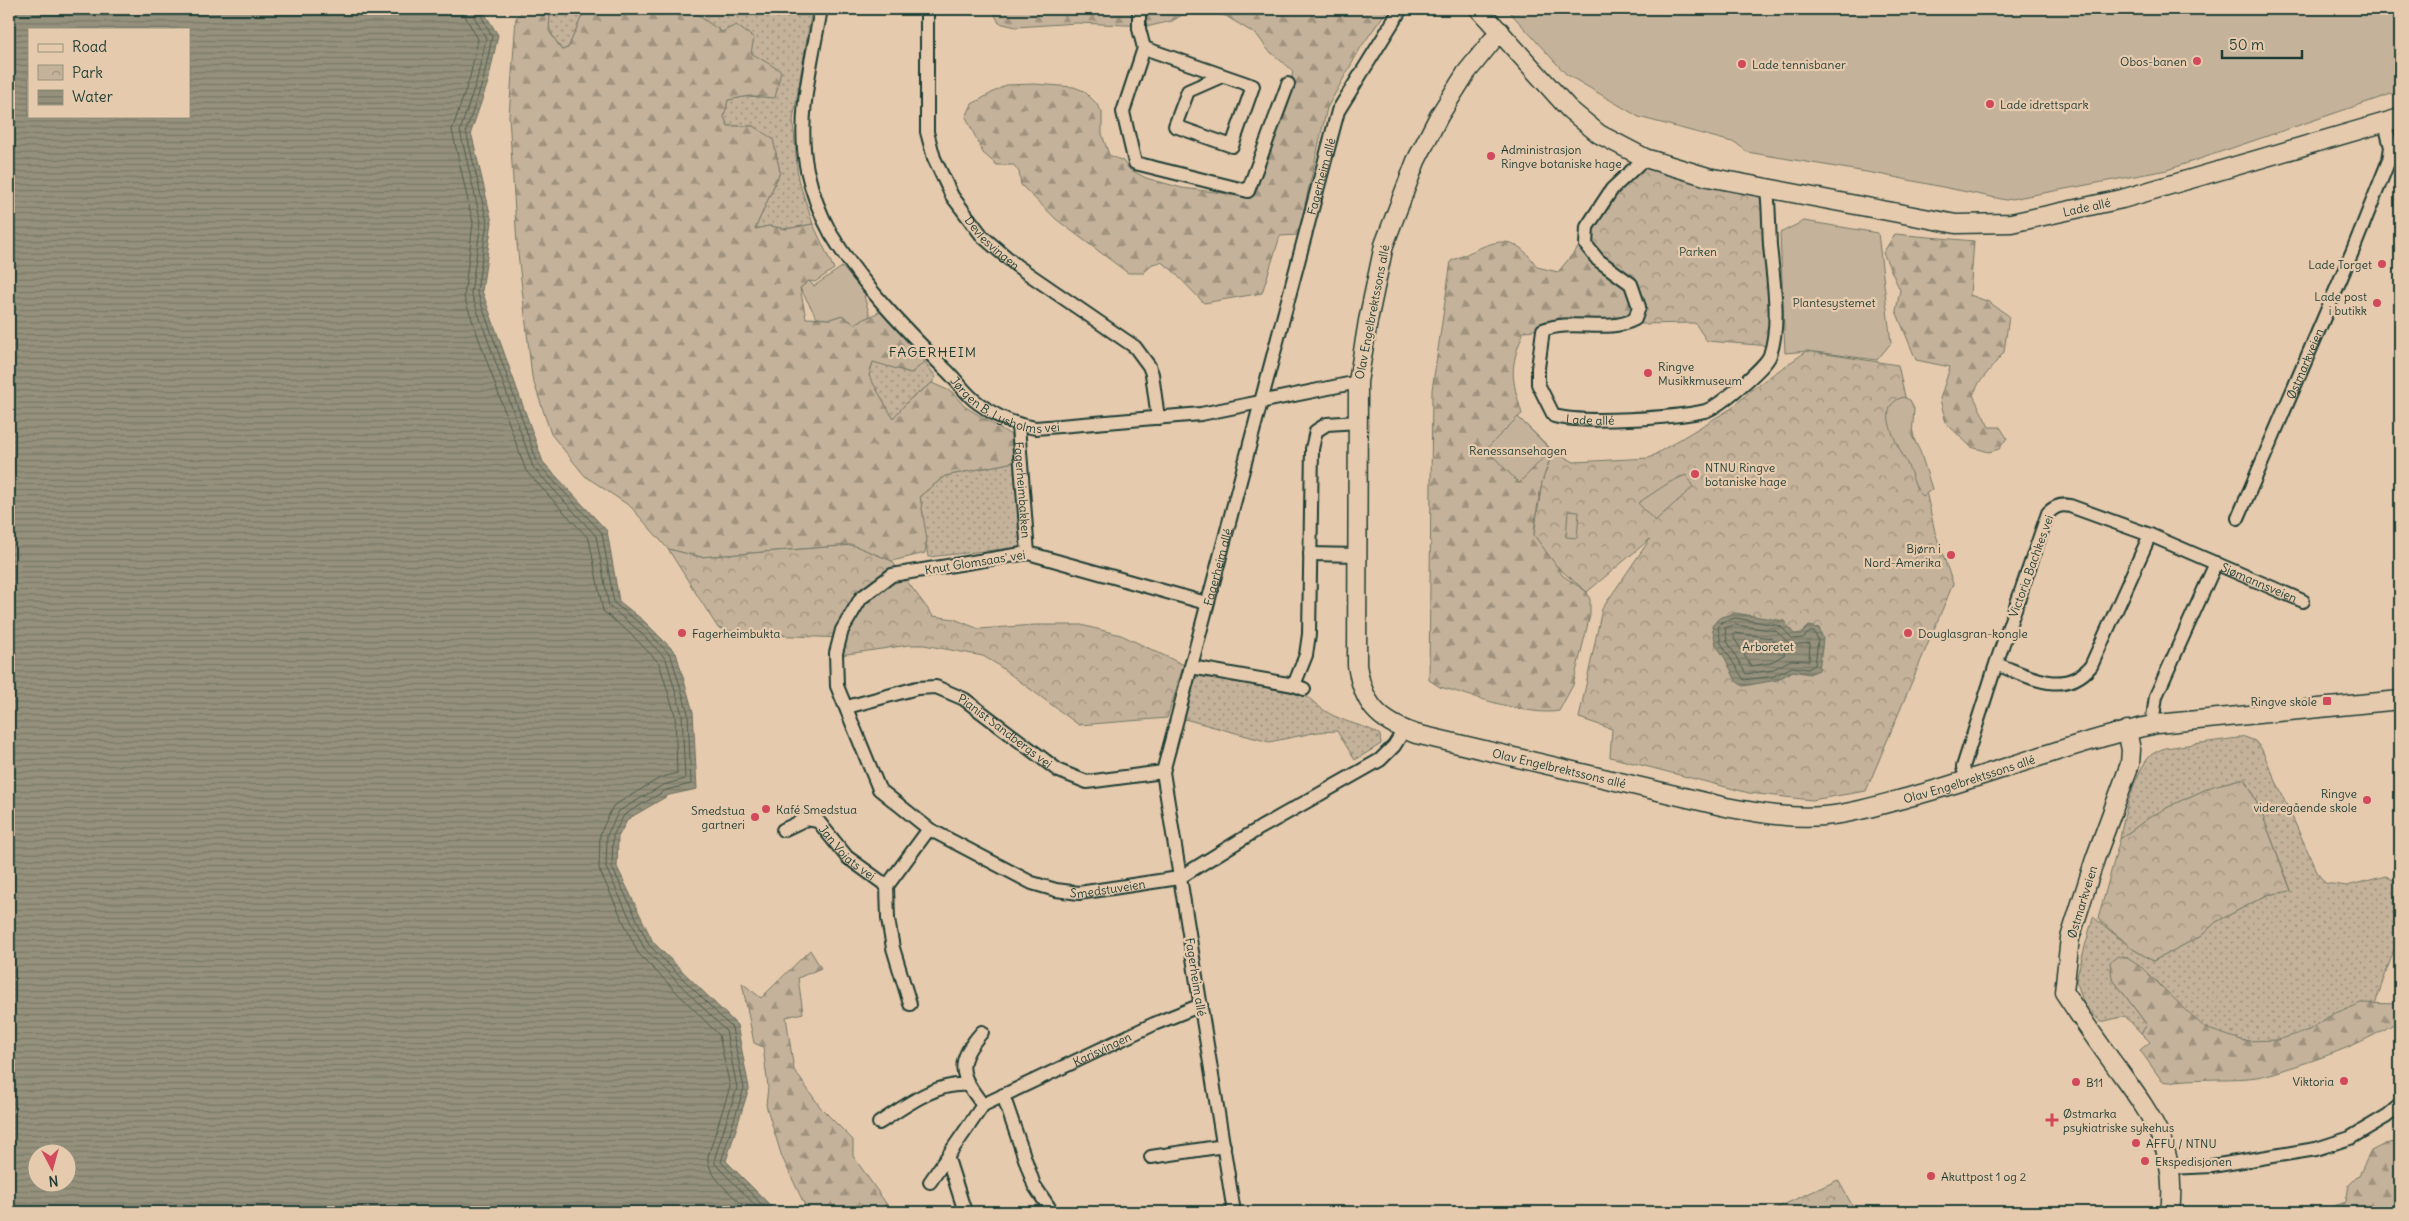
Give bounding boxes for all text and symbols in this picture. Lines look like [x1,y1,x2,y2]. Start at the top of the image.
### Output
legend [28,28,190,118]
scale bar [2222,28,2302,60]
text: 50 m [2229,35,2264,54]
text: Road [72,37,107,56]
place label: Obos-banen [2120,54,2187,69]
marker: Obos-banen [2191,55,2203,67]
place label: Lade tennisbaner [1752,57,1846,72]
marker: Lade tennisbaner [1736,58,1748,70]
text: Park [72,63,103,82]
text: Water [72,87,113,106]
place label: Lade idrettspark [2000,97,2089,112]
marker: Lade idrettspark [1984,98,1996,110]
street label: Fagerheim allé [1303,136,1338,216]
place label: Administrasjon Ringve botaniske hage [1501,142,1622,171]
marker: Administrasjon Ringve botaniske hage [1485,150,1497,162]
street label: Lade allé [2061,194,2112,219]
street label: Devlesvingen [962,213,1023,273]
street label: Olav Engelbrektssons allé [1352,243,1392,381]
park label: Parken [1679,244,1717,259]
place label: Lade Torget [2308,257,2372,272]
marker: Lade Torget [2376,258,2388,270]
place label: Lade post i butikk [2314,289,2367,318]
park label: Plantesystemet [1792,295,1876,310]
marker: Lade post i butikk [2371,297,2383,309]
street label: Østmarkveien [2282,326,2326,401]
district label: FAGERHEIM [889,343,977,361]
place label: Ringve Musikkmuseum [1658,359,1742,388]
marker: Ringve Musikkmuseum [1642,367,1654,379]
street label: Jørgen B. Lysholms vei [948,373,1060,436]
street label: Lade allé [1565,411,1614,427]
street label: Fagerheimbakken [1012,441,1034,539]
park label: Renessansehagen [1469,443,1567,458]
place label: NTNU Ringve botaniske hage [1705,460,1787,489]
marker: NTNU Ringve botaniske hage [1689,468,1701,480]
street label: Victoria Bachkes vei [2006,513,2056,619]
street label: Fagerheim allé [1200,526,1235,607]
place label: Bjørn i Nord-Amerika [1864,541,1941,570]
street label: Knut Glomsaas' vei [924,547,1026,577]
marker: Bjørn i Nord-Amerika [1945,549,1957,561]
street label: Sjømannsveien [2219,559,2300,605]
place label: Fagerheimbukta [692,626,780,641]
place label: Douglasgran-kongle [1918,626,2028,641]
marker: Fagerheimbukta [676,627,688,639]
marker: Douglasgran-kongle [1902,627,1914,639]
park label: Arboretet [1742,639,1794,654]
street label: Pianist Sandbergs vei [956,690,1055,771]
place label: Ringve skole [2250,694,2317,709]
marker: Ringve skole [2321,695,2333,707]
street label: Olav Engelbrektssons allé [1491,745,1628,791]
street label: Olav Engelbrektssons allé [1902,751,2037,806]
place label: Ringve videregående skole [2253,786,2357,815]
marker: Ringve videregående skole [2361,794,2373,806]
place label: Kafé Smedstua [776,802,857,817]
place label: Smedstua gartneri [691,803,745,832]
marker: Kafé Smedstua [760,803,772,815]
marker: Smedstua gartneri [749,811,761,823]
street label: Jan Voigts vei [816,821,879,883]
street label: Østmarkveien [2064,864,2100,940]
street label: Smedstuveien [1069,876,1146,901]
street label: Fagerheim allé [1182,937,1210,1017]
street label: Karisvingen [1070,1028,1134,1069]
place label: Viktoria [2292,1074,2334,1089]
place label: B11 [2086,1075,2103,1090]
marker: Viktoria [2338,1075,2350,1087]
marker: B11 [2070,1076,2082,1088]
place label: Østmarka psykiatriske sykehus [2063,1106,2174,1135]
marker: Østmarka psykiatriske sykehus [2045,1113,2059,1127]
place label: AFFU / NTNU [2146,1136,2217,1151]
marker: AFFU / NTNU [2130,1137,2142,1149]
north arrow [28,1144,78,1194]
place label: Ekspedisjonen [2155,1154,2232,1169]
marker: Ekspedisjonen [2139,1155,2151,1167]
place label: Akuttpost 1 og 2 [1941,1169,2027,1184]
marker: Akuttpost 1 og 2 [1925,1170,1937,1182]
text: N [48,1171,59,1190]

